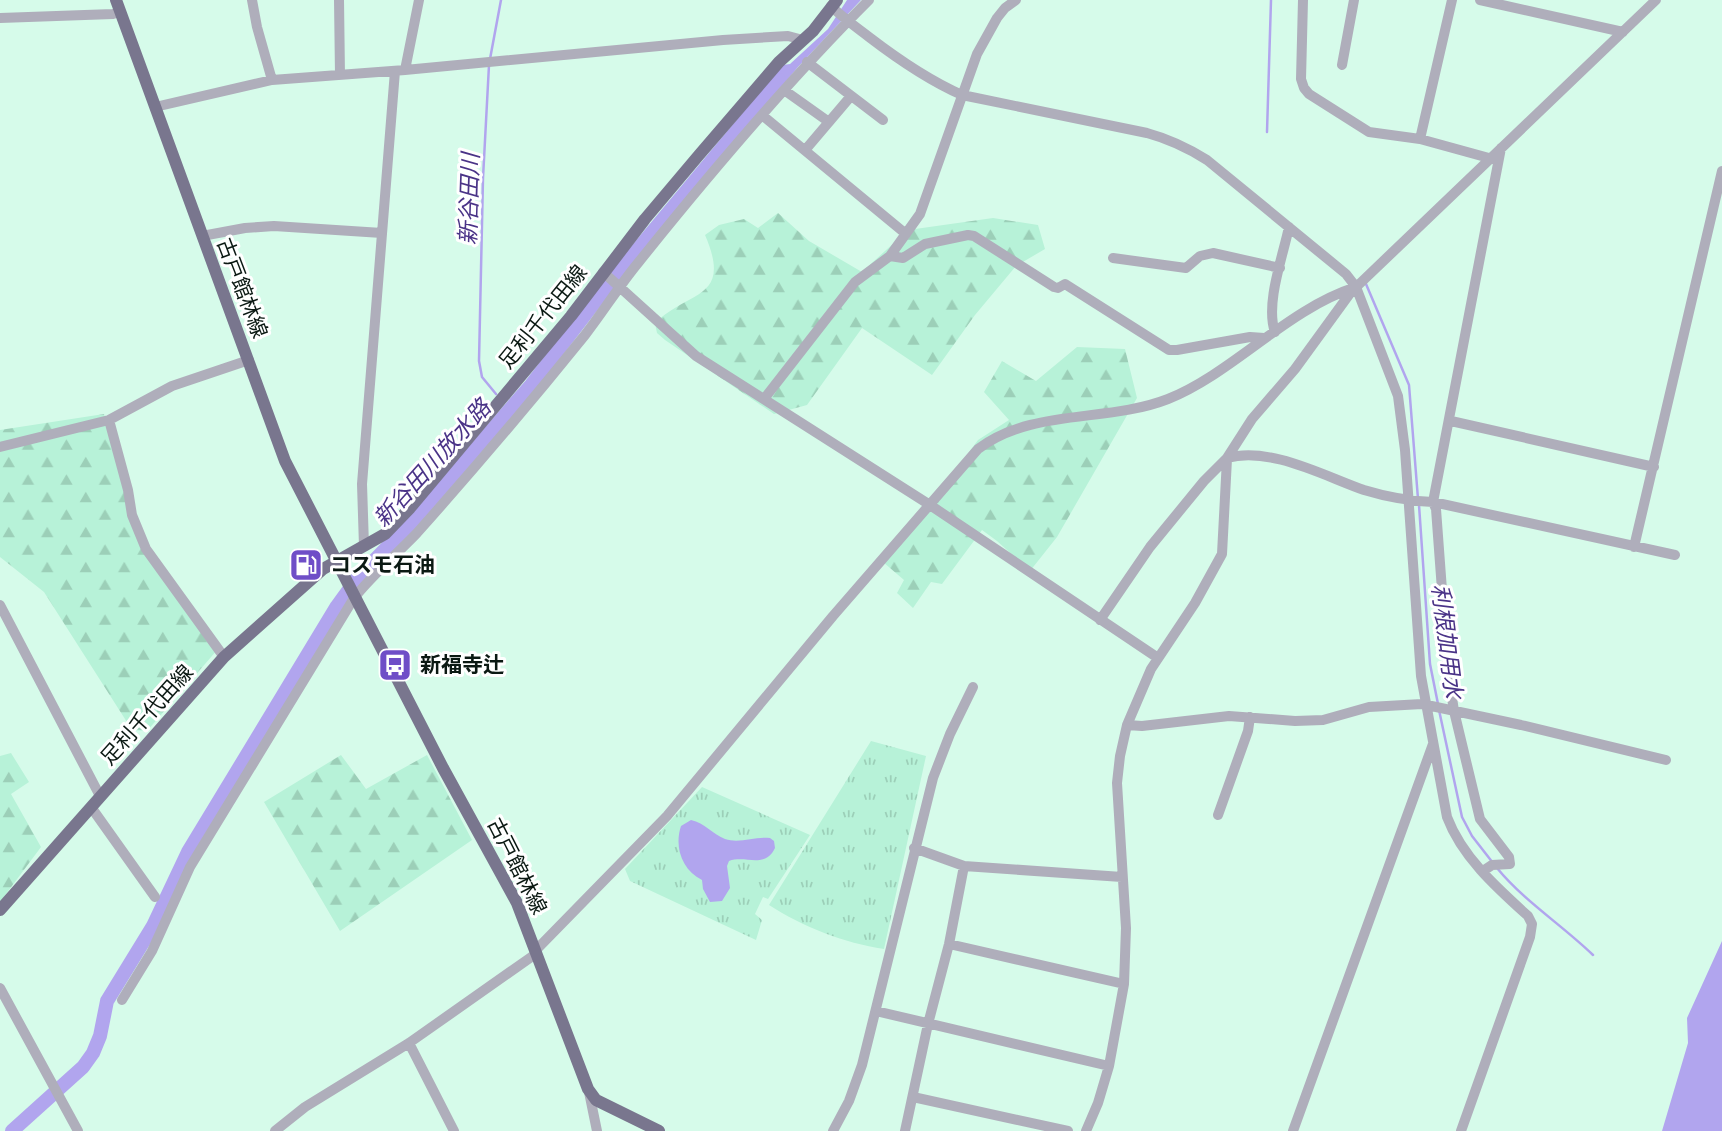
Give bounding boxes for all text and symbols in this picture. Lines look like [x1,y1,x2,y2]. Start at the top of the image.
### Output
water label: 新谷田川 [450,149,488,246]
street label: 古戸館林線 [209,234,275,342]
street label: 足利千代田線 [492,259,594,375]
water label: 新谷田川放水路 [366,390,500,534]
fuel station icon: コスモ石油 [287,546,325,584]
place label: コスモ石油 [330,550,435,580]
water label: 利根加用水 [1423,582,1471,703]
bus stop icon: 新福寺辻 [376,646,414,684]
place label: 新福寺辻 [420,650,504,680]
street label: 足利千代田線 [94,658,200,772]
street label: 古戸館林線 [480,812,554,920]

